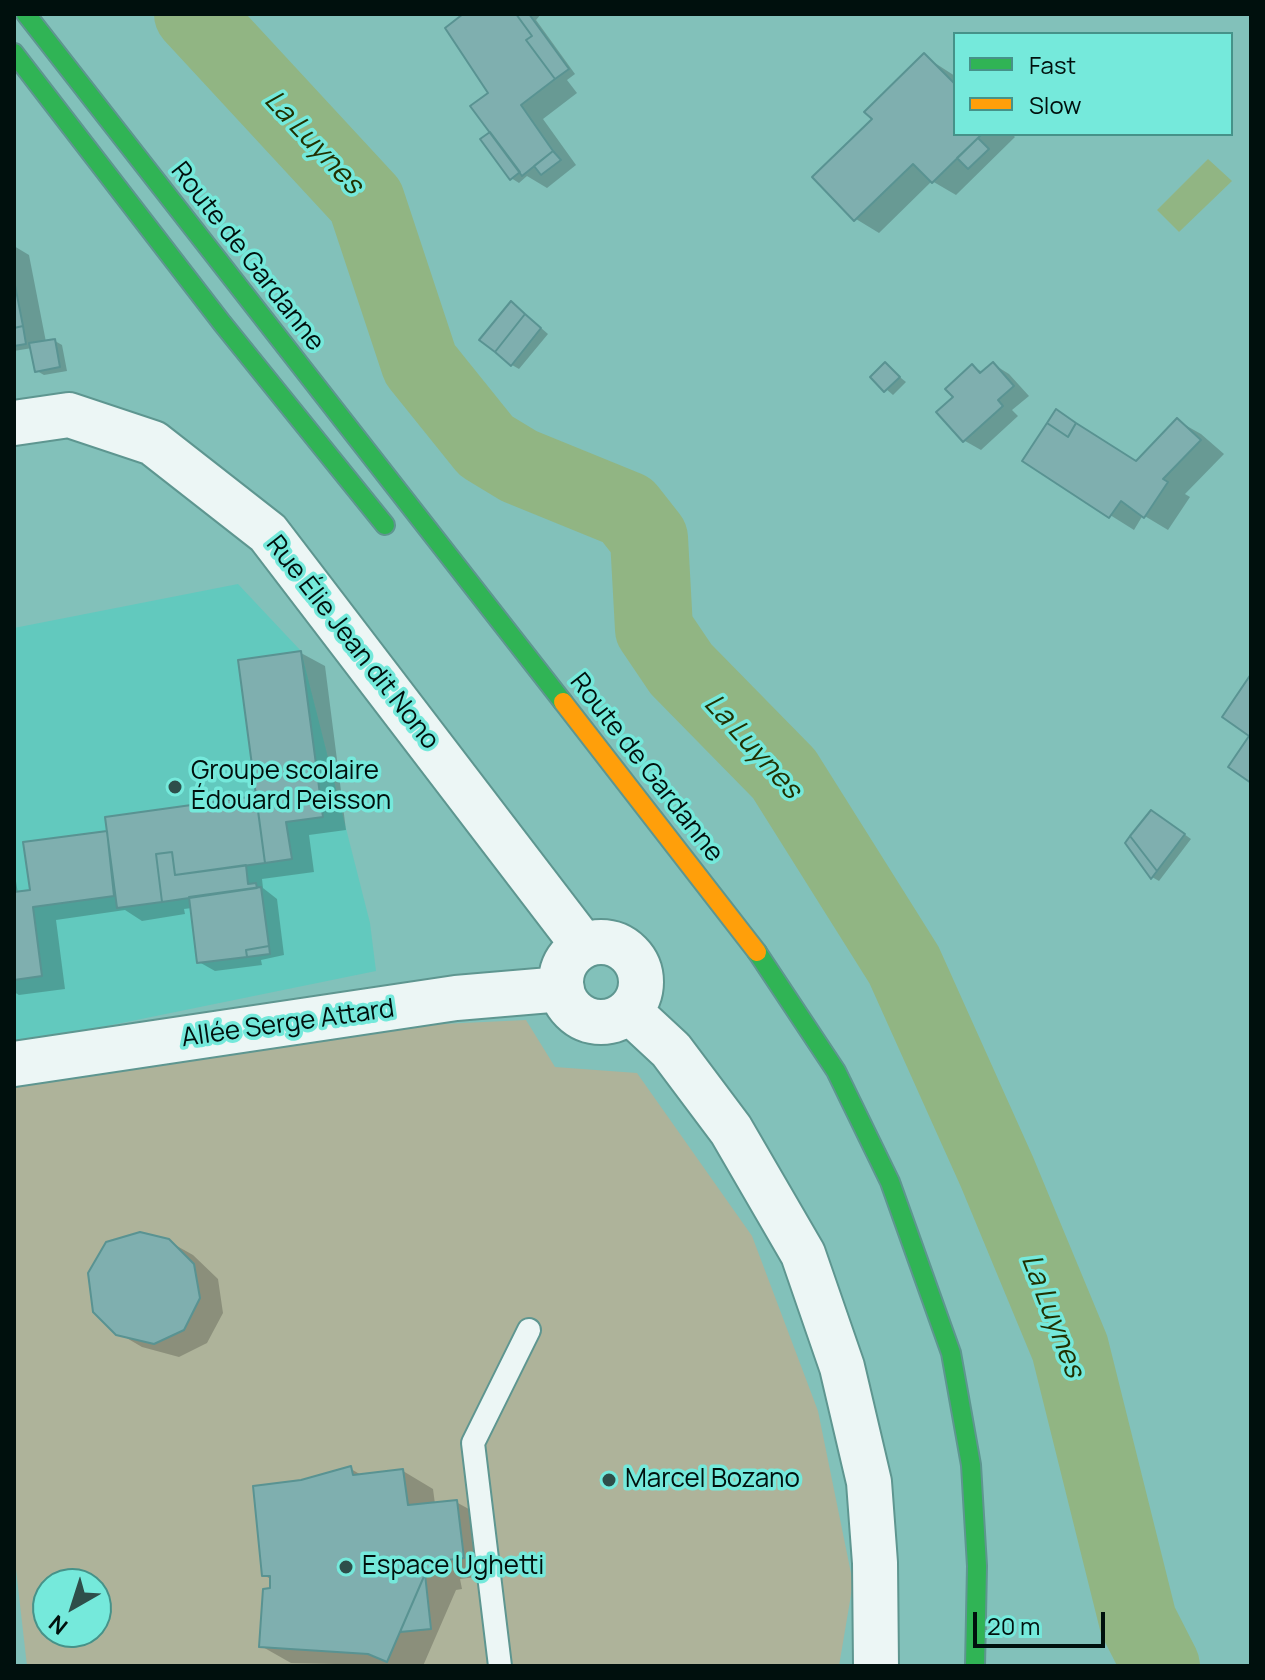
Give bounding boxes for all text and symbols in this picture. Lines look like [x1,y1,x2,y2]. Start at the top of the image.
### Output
legend [953,32,1233,136]
text: Fast [1029,48,1076,81]
water label: La Luynes [257,84,369,202]
text: Slow [1029,88,1082,121]
street label: Route de Gardanne [164,156,330,358]
street label: Rue Élie Jean dit Nono [259,530,445,756]
street label: Route de Gardanne [563,667,729,869]
water label: La Luynes [696,688,808,806]
place label: Groupe scolaire Édouard Peisson [191,756,391,818]
marker: Groupe scolaire Édouard Peisson [166,778,184,796]
street label: Allée Serge Attard [179,994,397,1054]
water label: La Luynes [1013,1250,1091,1382]
place label: Marcel Bozano [625,1464,800,1496]
marker: Marcel Bozano [600,1471,618,1489]
place label: Espace Ughetti [362,1551,544,1583]
marker: Espace Ughetti [337,1558,355,1576]
north arrow [32,1568,112,1648]
scale bar [977,1596,1109,1646]
text: N [43,1608,74,1642]
text: 20 m [987,1609,1040,1642]

